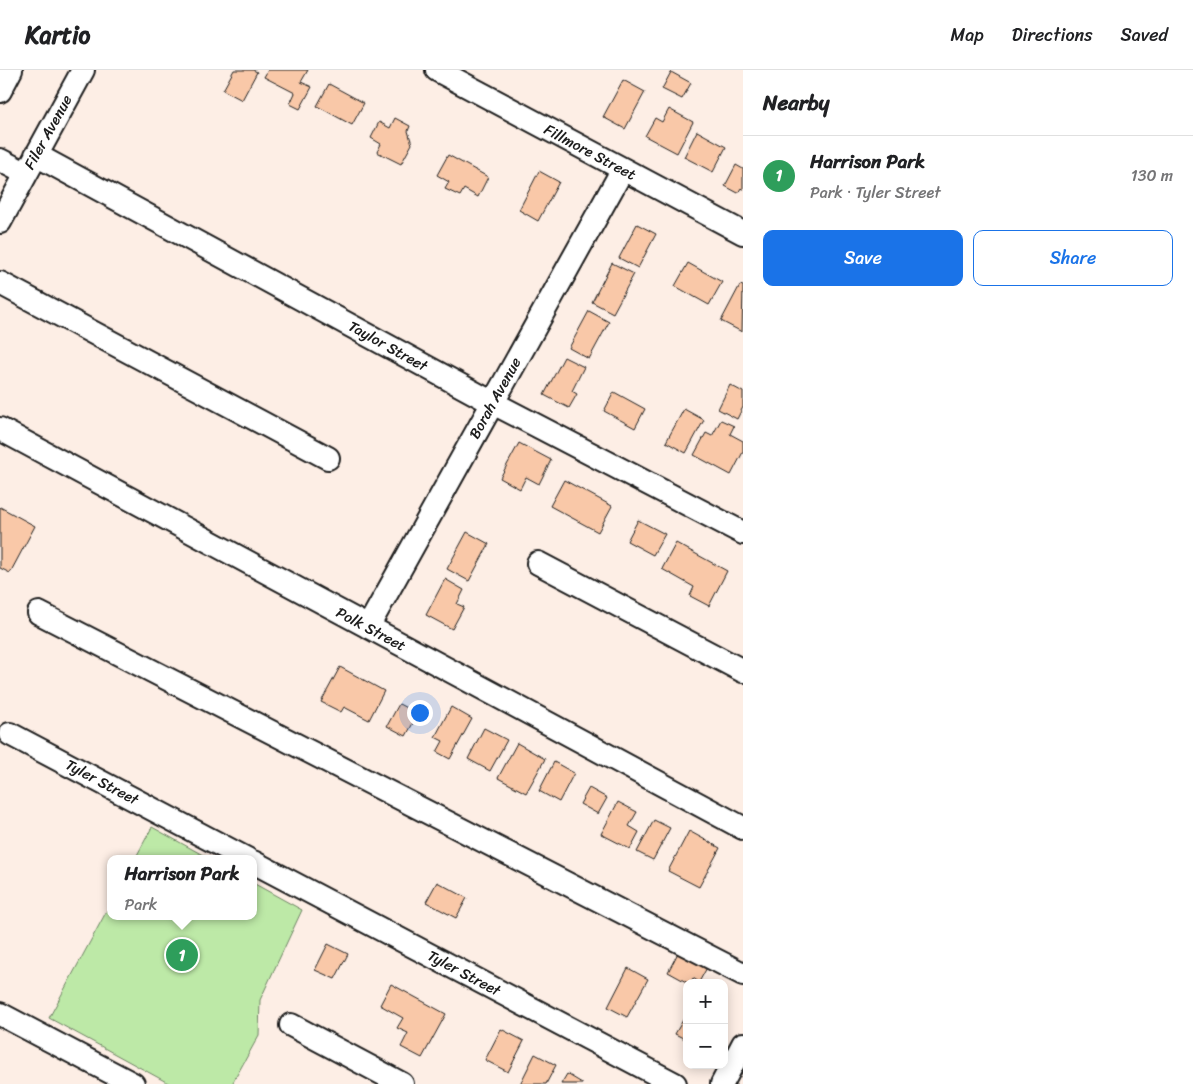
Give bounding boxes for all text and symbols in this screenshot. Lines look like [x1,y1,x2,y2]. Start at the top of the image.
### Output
text: Kartio [25,14,90,56]
text: Map [951,19,984,51]
text: Directions [1012,19,1093,51]
text: Saved [1121,19,1168,51]
text: Nearby [763,84,829,122]
street label: Filer Avenue [17,89,79,174]
street label: Fillmore Street [539,117,641,187]
text: Harrison Park [810,145,925,178]
text: 1 [776,161,782,190]
text: 130 m [1131,161,1173,190]
text: Park · Tyler Street [810,178,941,207]
button: Save [763,230,963,286]
button: Share [973,230,1173,286]
street label: Taylor Street [343,313,433,379]
street label: Borah Avenue [462,352,528,444]
street label: Polk Street [331,600,411,659]
your location [407,700,433,726]
street label: Tyler Street [61,752,144,813]
popup [107,855,257,920]
text: Harrison Park [124,857,240,890]
text: Park [124,890,157,919]
pin: 1 [166,936,198,974]
street label: Tyler Street [423,943,506,1004]
map controls [683,979,728,1069]
button: + [683,979,728,1024]
button: − [683,1024,728,1069]

